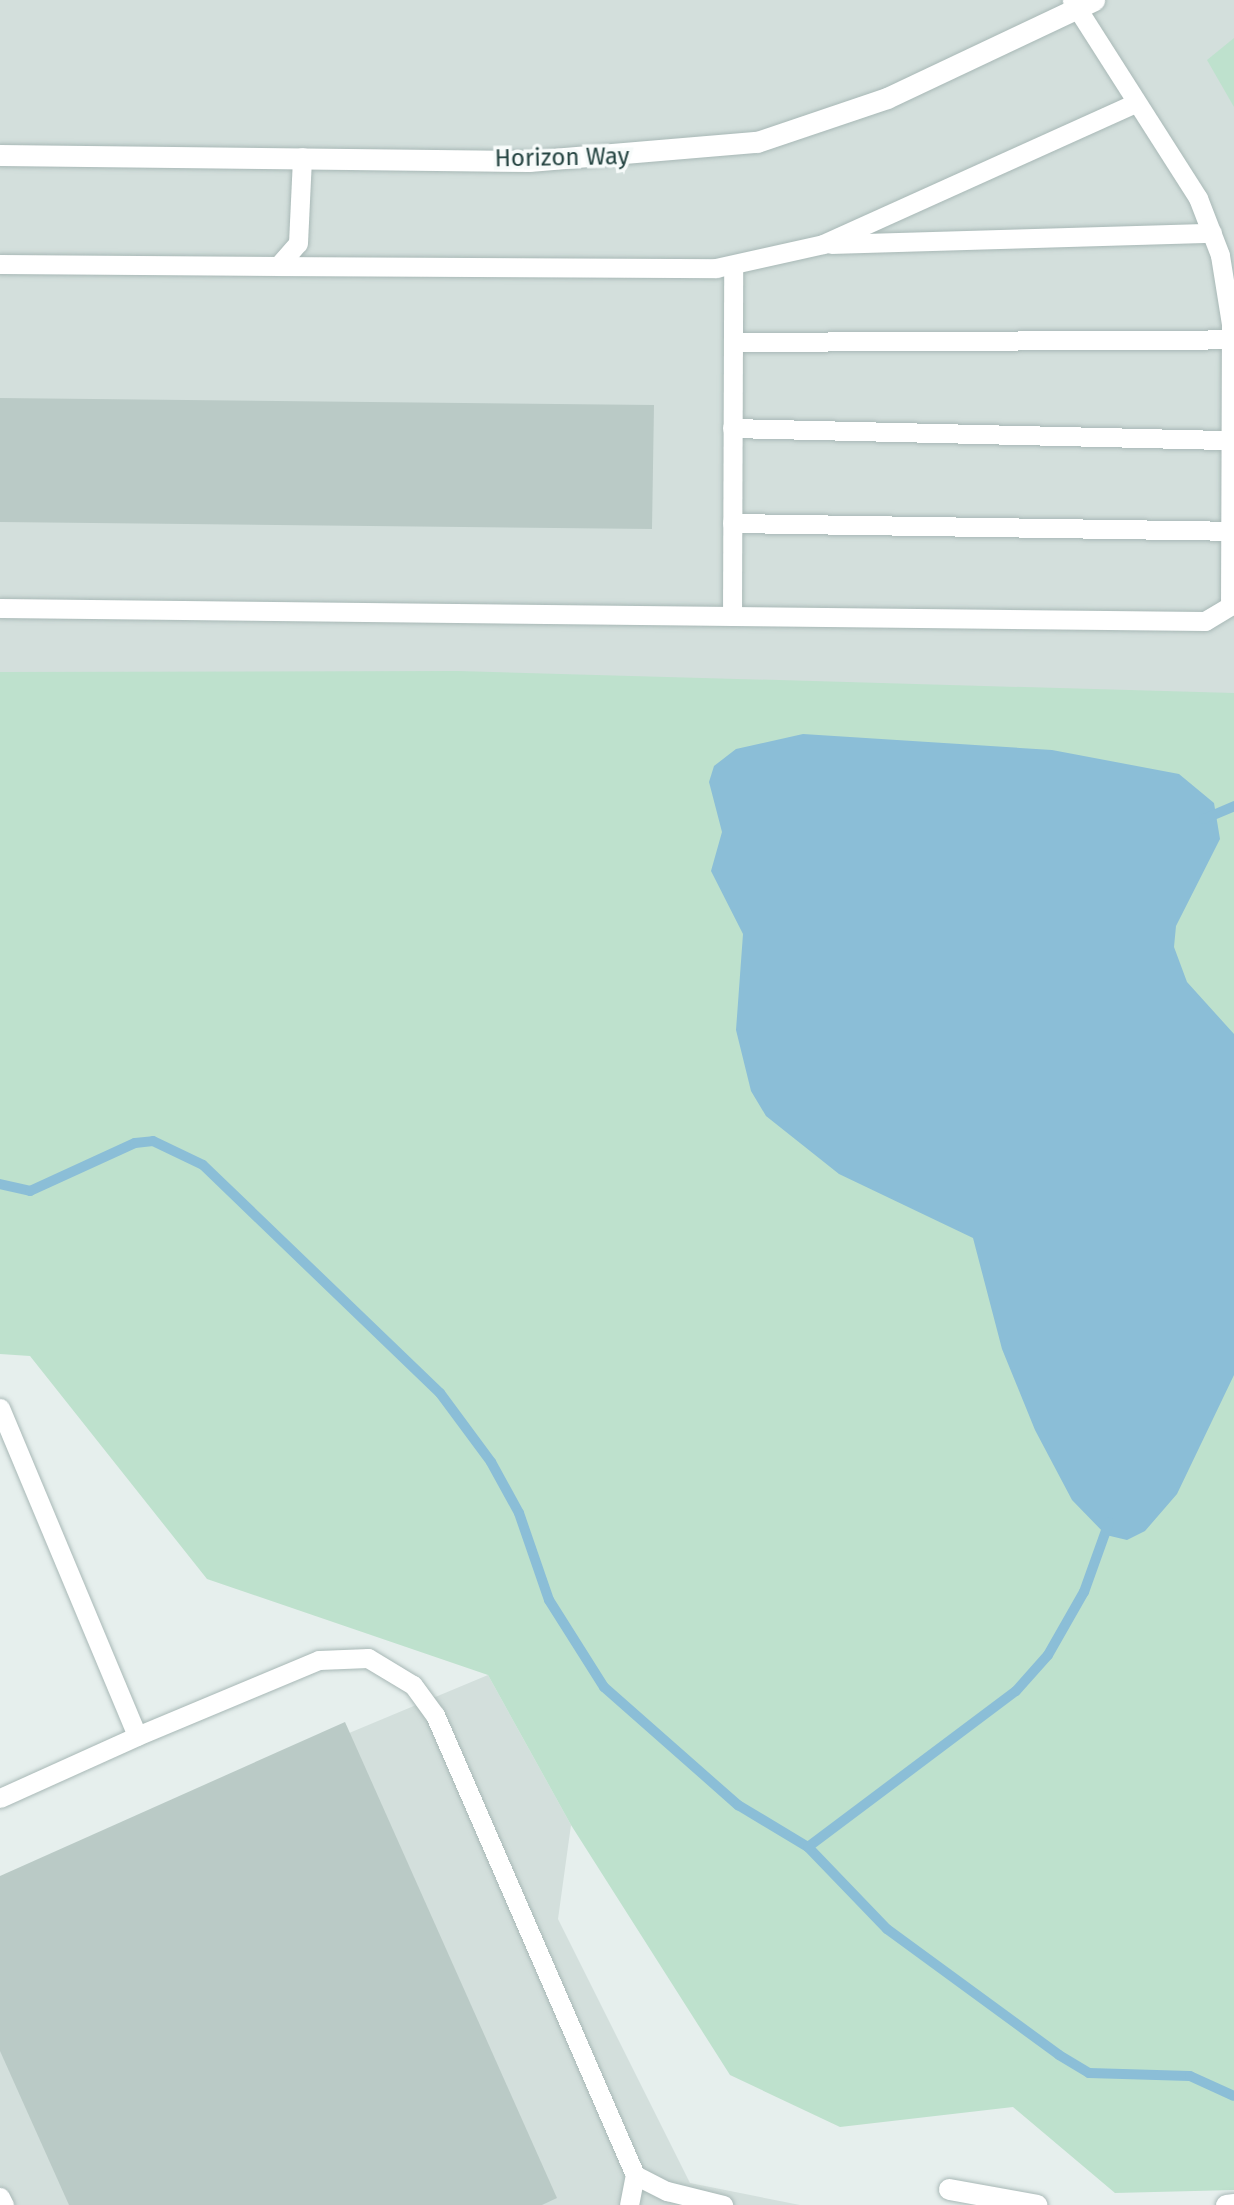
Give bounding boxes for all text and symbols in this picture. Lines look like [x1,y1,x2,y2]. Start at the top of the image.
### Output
street label: Horizon Way [494,142,630,174]

